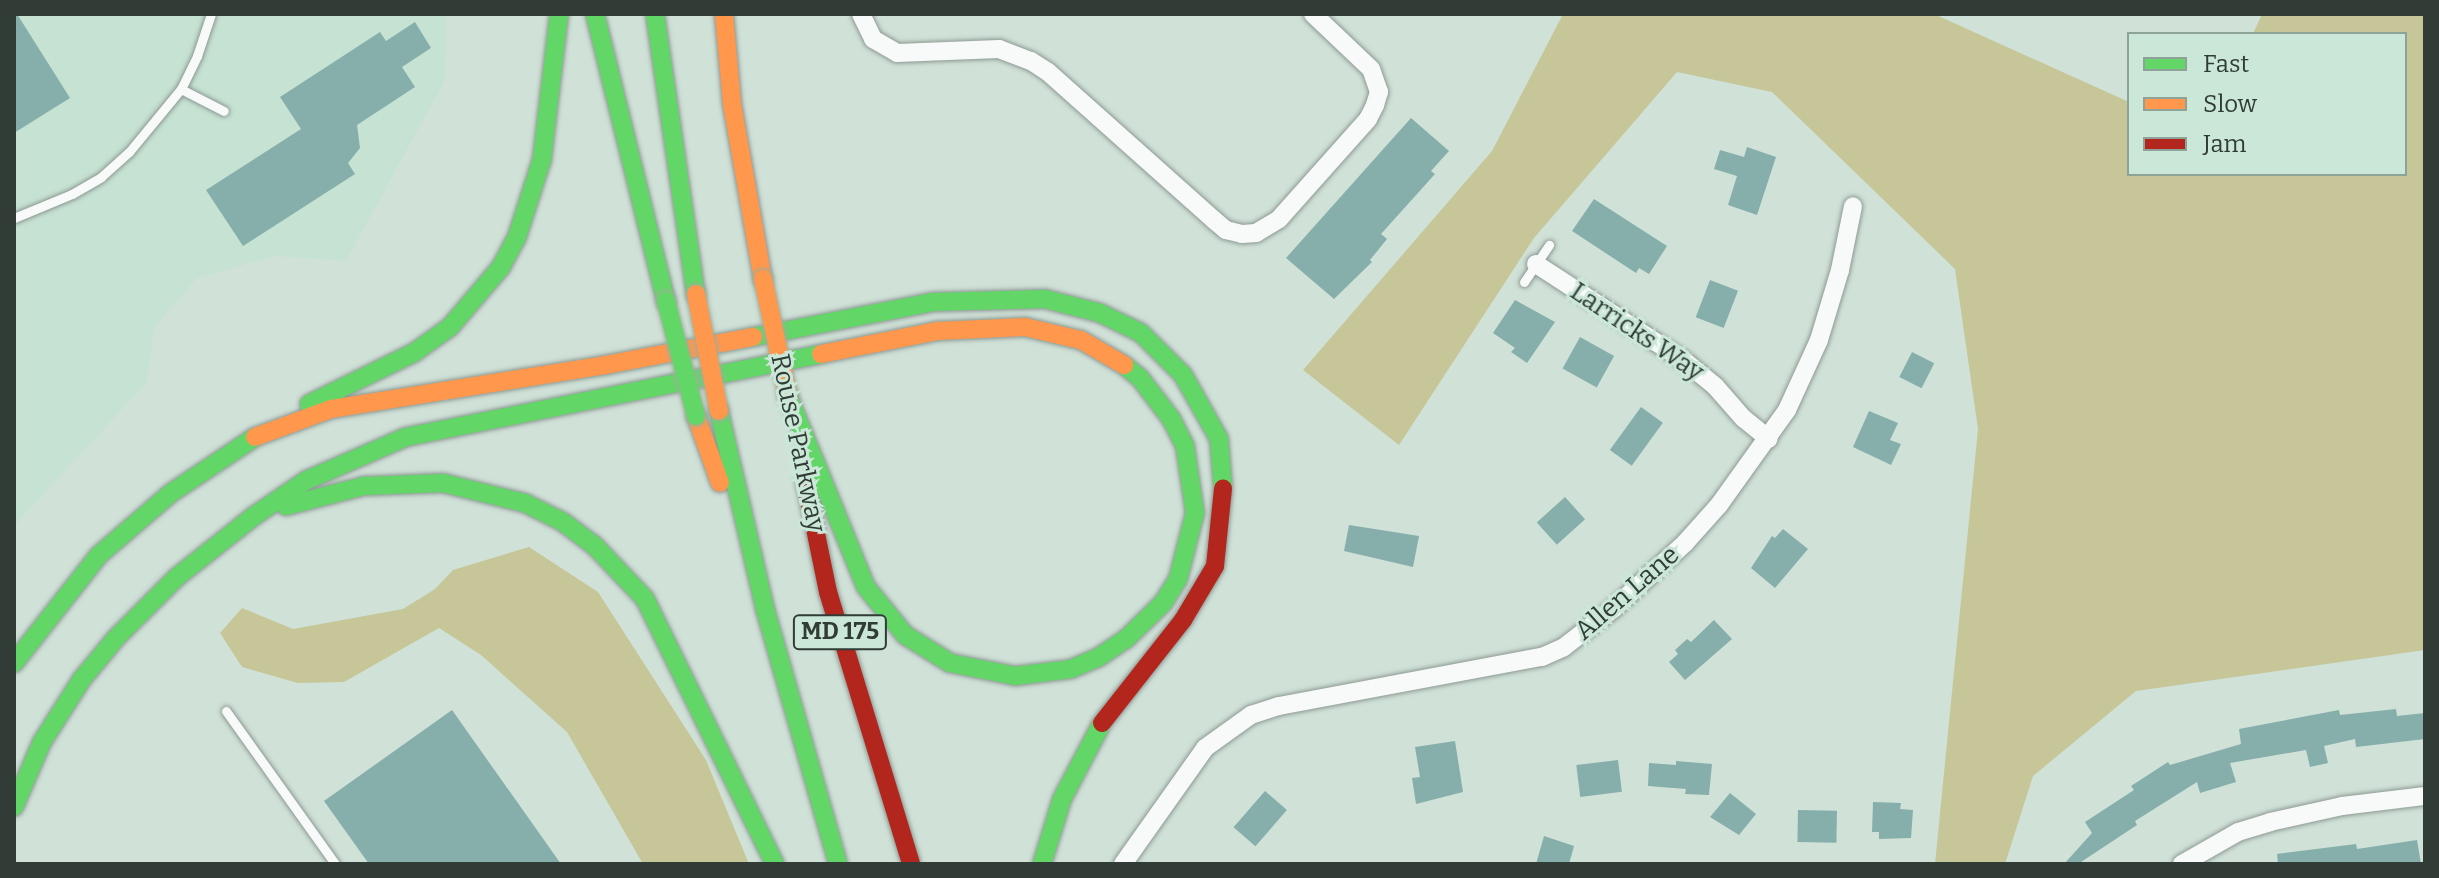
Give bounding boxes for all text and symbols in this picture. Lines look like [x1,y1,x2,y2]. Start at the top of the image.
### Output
legend [2127,32,2407,176]
text: Fast [2203,50,2249,78]
text: Slow [2203,90,2257,118]
text: Jam [2203,130,2246,158]
street label: Larricks Way [1564,276,1710,388]
street label: Rouse Parkway [764,351,832,535]
street label: Allen Lane [1569,539,1685,647]
road number: MD 175 [792,612,888,652]

